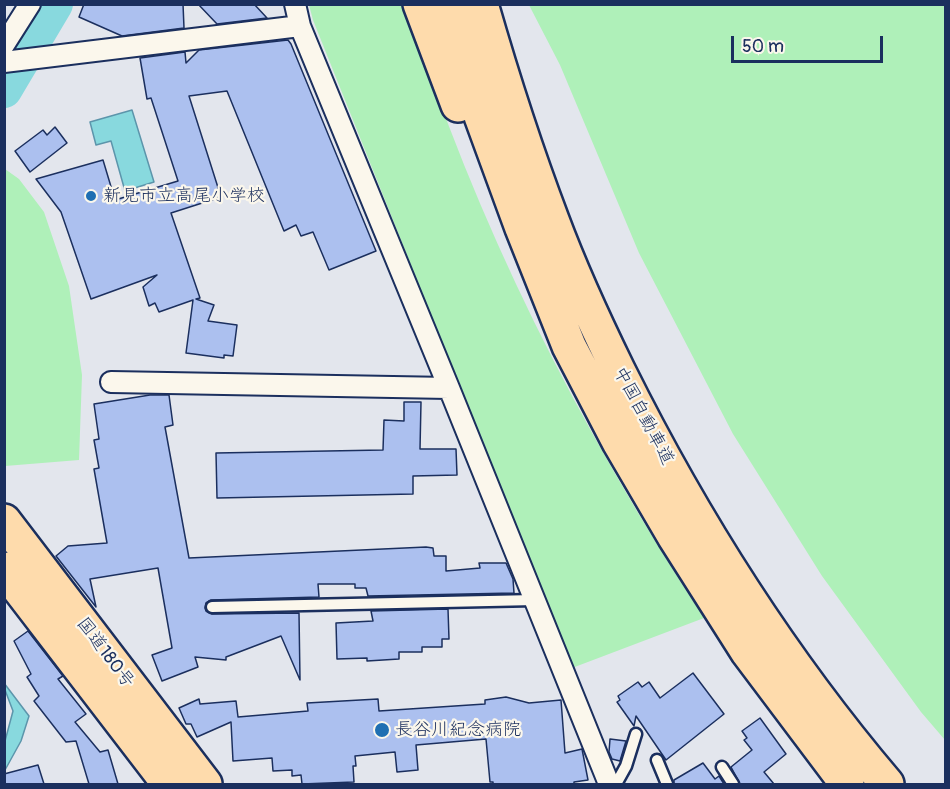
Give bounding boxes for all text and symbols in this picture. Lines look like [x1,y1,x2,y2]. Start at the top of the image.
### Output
scale bar [734,24,886,62]
text: 50 m [742,35,784,58]
place label: 新見市立高尾小学校 [103,185,265,207]
marker: 新見市立高尾小学校 [84,189,98,203]
street label: 中国自動車道 [608,363,678,469]
street label: 国道180号 [72,614,138,692]
place label: 長谷川紀念病院 [395,719,521,741]
marker: 長谷川紀念病院 [373,721,391,739]

